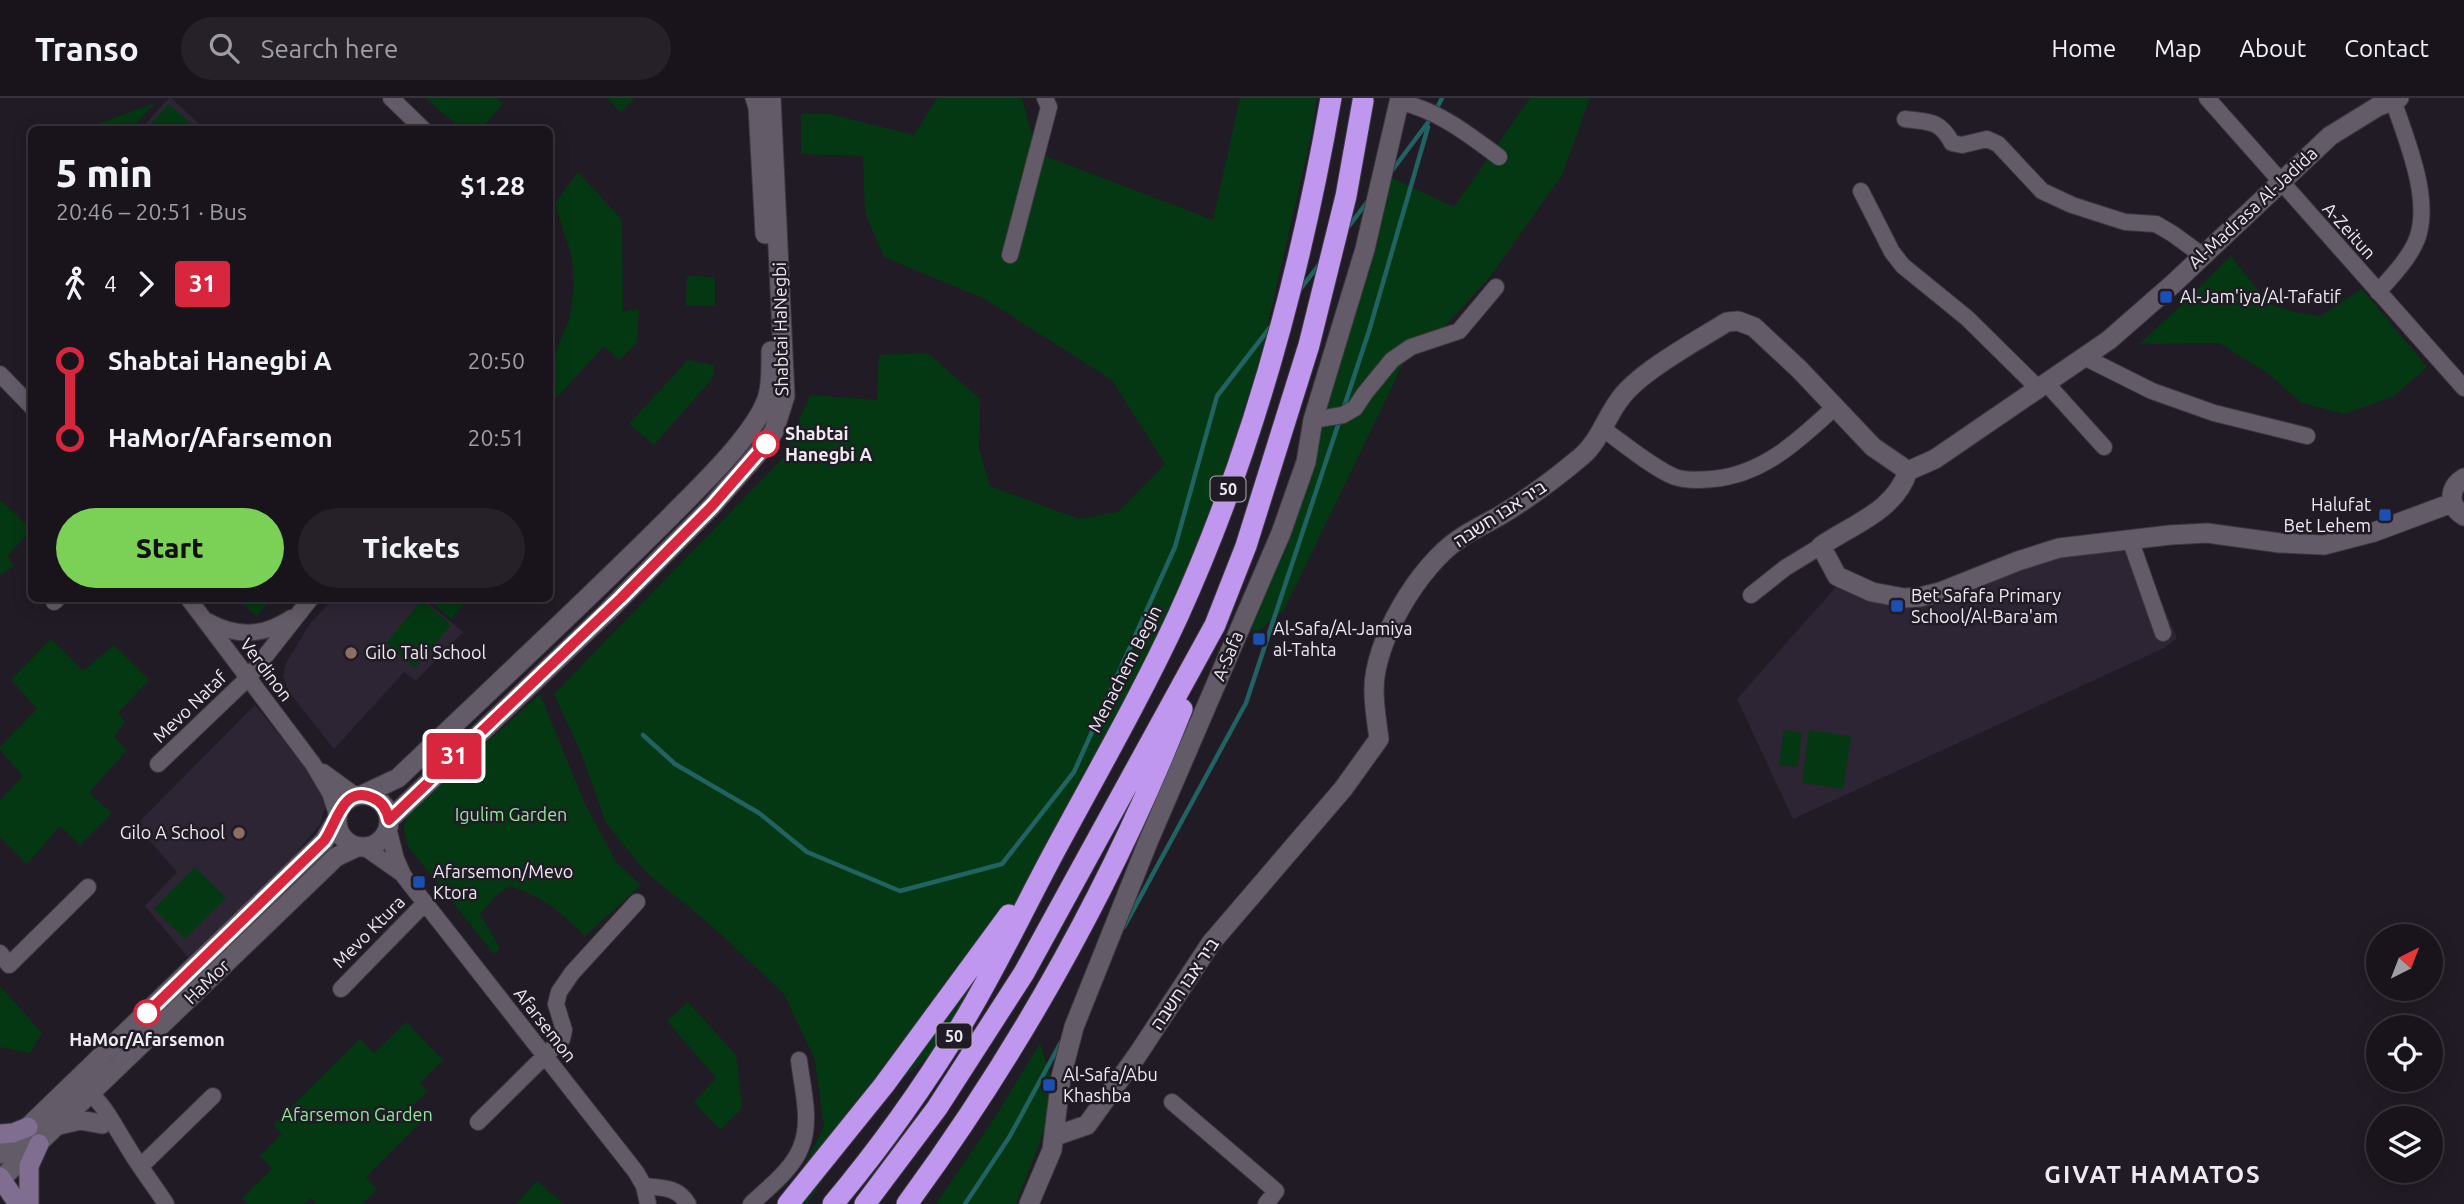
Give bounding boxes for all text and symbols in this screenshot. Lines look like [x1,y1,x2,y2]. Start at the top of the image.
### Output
search box [181,17,671,80]
icon: search [205,29,243,67]
text: Transo [35,30,139,67]
text: Search here [261,34,398,63]
text: Home [2051,35,2116,62]
text: Map [2154,35,2201,62]
text: About [2239,35,2306,62]
text: Contact [2344,35,2429,62]
street label: Al-Madrasa Al-Jadida [2184,143,2321,272]
text: 5 min [56,152,153,194]
text: $1.28 [460,171,525,200]
street label: A-Zeitun [2319,198,2380,263]
text: 20:46 – 20:51 · Bus [56,199,247,224]
street label: Shabtai HaNegbi [769,262,791,396]
icon: walk [56,265,94,303]
icon: forward [127,265,165,303]
text: 31 [189,270,216,297]
text: 4 [104,271,117,296]
place label: Al-Jam'iya/Al-Tafatif [2180,286,2341,306]
marker: Al-Jam'iya/Al-Tafatif [2158,289,2174,305]
text: Shabtai Hanegbi A [108,346,332,375]
text: 20:50 [467,348,525,373]
text: HaMor/Afarsemon [108,423,333,452]
place label: Shabtai Hanegbi A [785,423,872,464]
text: 20:51 [467,425,525,450]
marker: Shabtai Hanegbi A [753,431,779,457]
road number: 50 [1210,476,1246,502]
street label: ביר אבו חשבה [1449,476,1549,550]
place label: Halufat Bet Lehem [2284,494,2371,535]
marker: Halufat Bet Lehem [2377,507,2393,523]
button: Start [56,508,284,588]
button: Tickets [298,508,525,588]
place label: Bet Safafa Primary School/Al-Bara'am [1911,585,2062,626]
marker: Bet Safafa Primary School/Al-Bara'am [1889,598,1905,614]
street label: Menachem Begin [1083,602,1165,735]
place label: Al-Safa/Al-Jamiya al-Tahta [1273,618,1412,659]
street label: A-Safa [1208,628,1246,683]
marker: Al-Safa/Al-Jamiya al-Tahta [1251,631,1267,647]
street label: Verdinon [237,634,297,705]
place label: Gilo Tali School [365,642,487,662]
marker: Gilo Tali School [343,645,359,661]
street label: Mevo Nataf [148,666,230,746]
line badge: 31 [422,733,486,779]
text: 31 [440,742,468,769]
park label: Igulim Garden [455,804,567,824]
place label: Gilo A School [120,822,225,842]
marker: Gilo A School [231,825,247,841]
place label: Afarsemon/Mevo Ktora [433,861,573,902]
marker: Afarsemon/Mevo Ktora [411,874,427,890]
street label: Mevo Ktura [328,891,408,971]
north arrow [2366,924,2443,1001]
map controls [2366,924,2443,1183]
street label: ביר אבו חשבה [1146,934,1222,1033]
street label: HaMor [180,955,233,1008]
street label: Afarsemon [511,983,581,1065]
marker: HaMor/Afarsemon [134,1000,160,1026]
button: locate [2366,1015,2443,1092]
road number: 50 [936,1024,972,1048]
place label: HaMor/Afarsemon [69,1029,225,1049]
place label: Al-Safa/Abu Khashba [1063,1064,1158,1105]
marker: Al-Safa/Abu Khashba [1041,1077,1057,1093]
park label: Afarsemon Garden [281,1104,433,1124]
button: layers [2366,1106,2443,1183]
district label: GIVAT HAMATOS [2044,1161,2262,1188]

